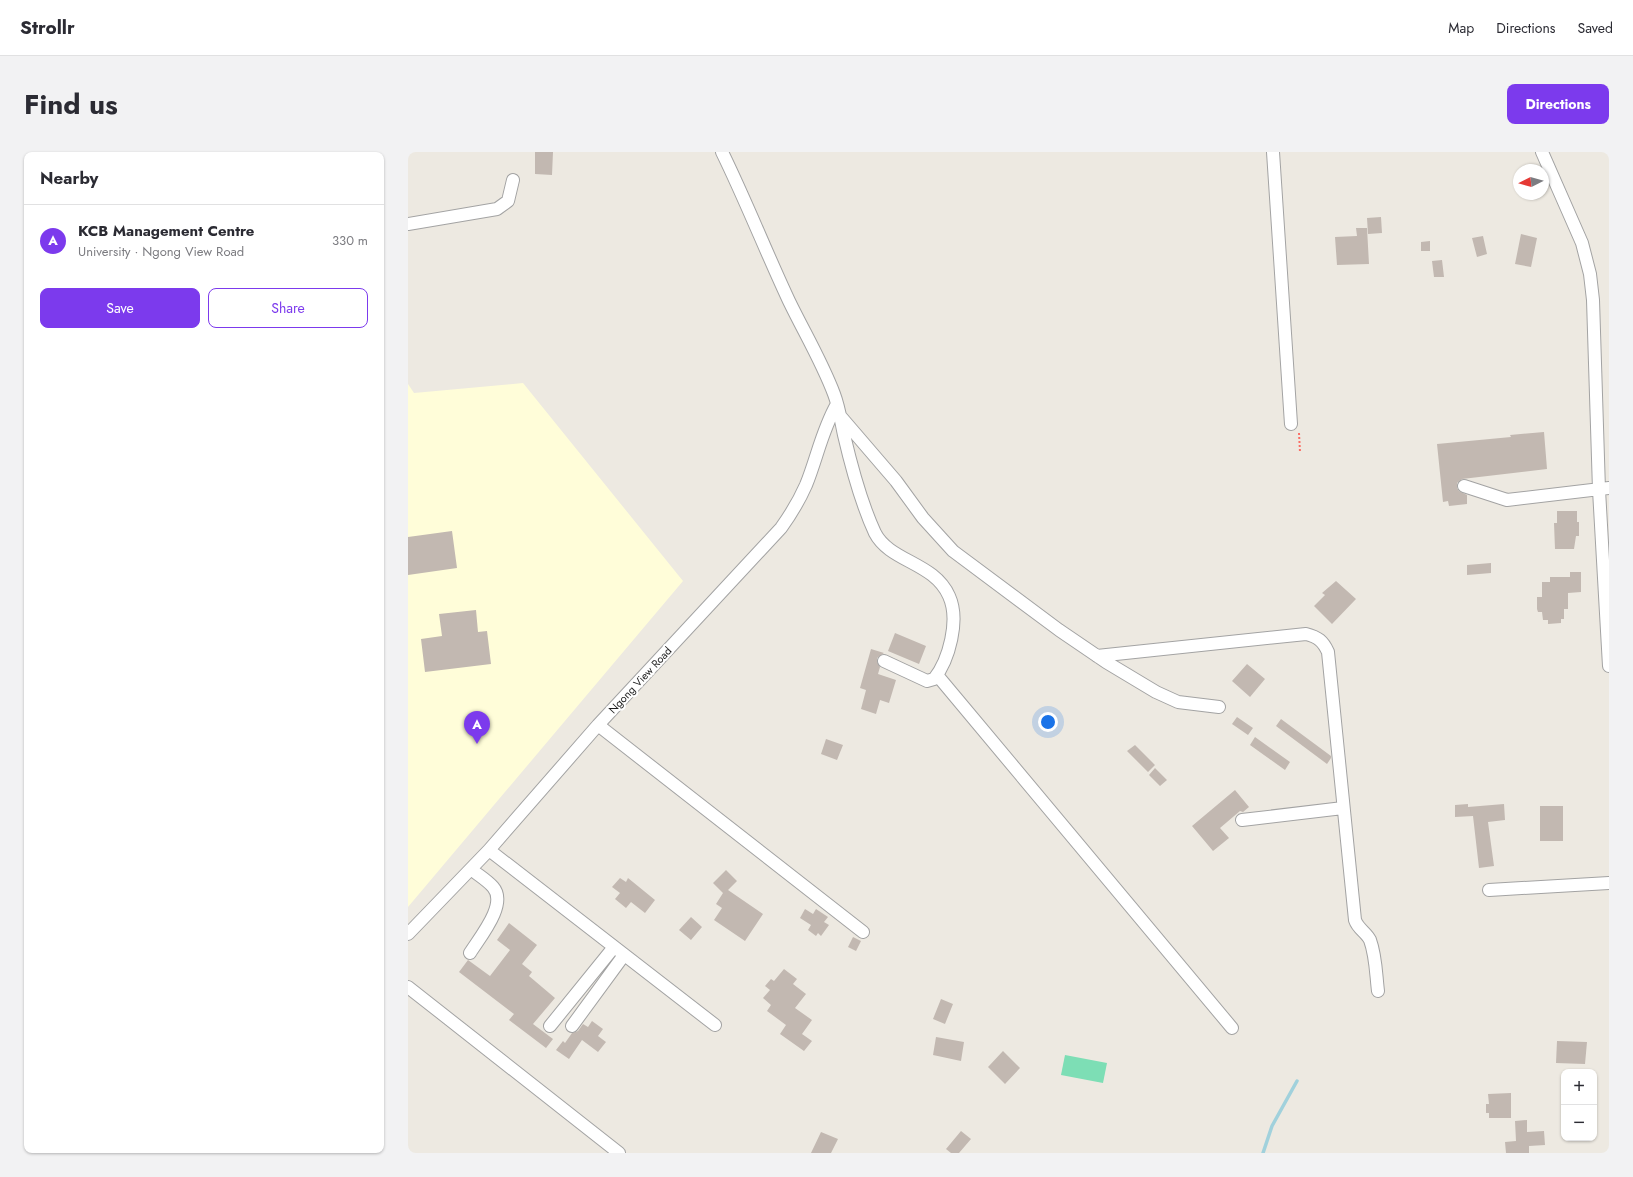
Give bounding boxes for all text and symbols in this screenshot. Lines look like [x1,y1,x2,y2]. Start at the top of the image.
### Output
text: Strollr [20,14,75,41]
text: Map [1448,18,1474,38]
text: Directions [1496,18,1556,38]
text: Saved [1578,18,1613,38]
text: Find us [24,84,118,125]
button: Directions [1507,84,1609,124]
north arrow [1513,164,1549,200]
text: Nearby [40,166,98,190]
text: KCB Management Centre [78,220,254,242]
text: A [48,231,58,250]
text: 330 m [332,231,368,250]
text: University · Ngong View Road [78,242,244,261]
button: Save [40,288,200,328]
button: Share [208,288,368,328]
street label: Ngong View Road [605,643,675,717]
pin: A [464,711,490,744]
your location [1038,712,1058,732]
map controls [1561,1069,1597,1141]
button: + [1561,1069,1597,1105]
button: − [1561,1105,1597,1141]

